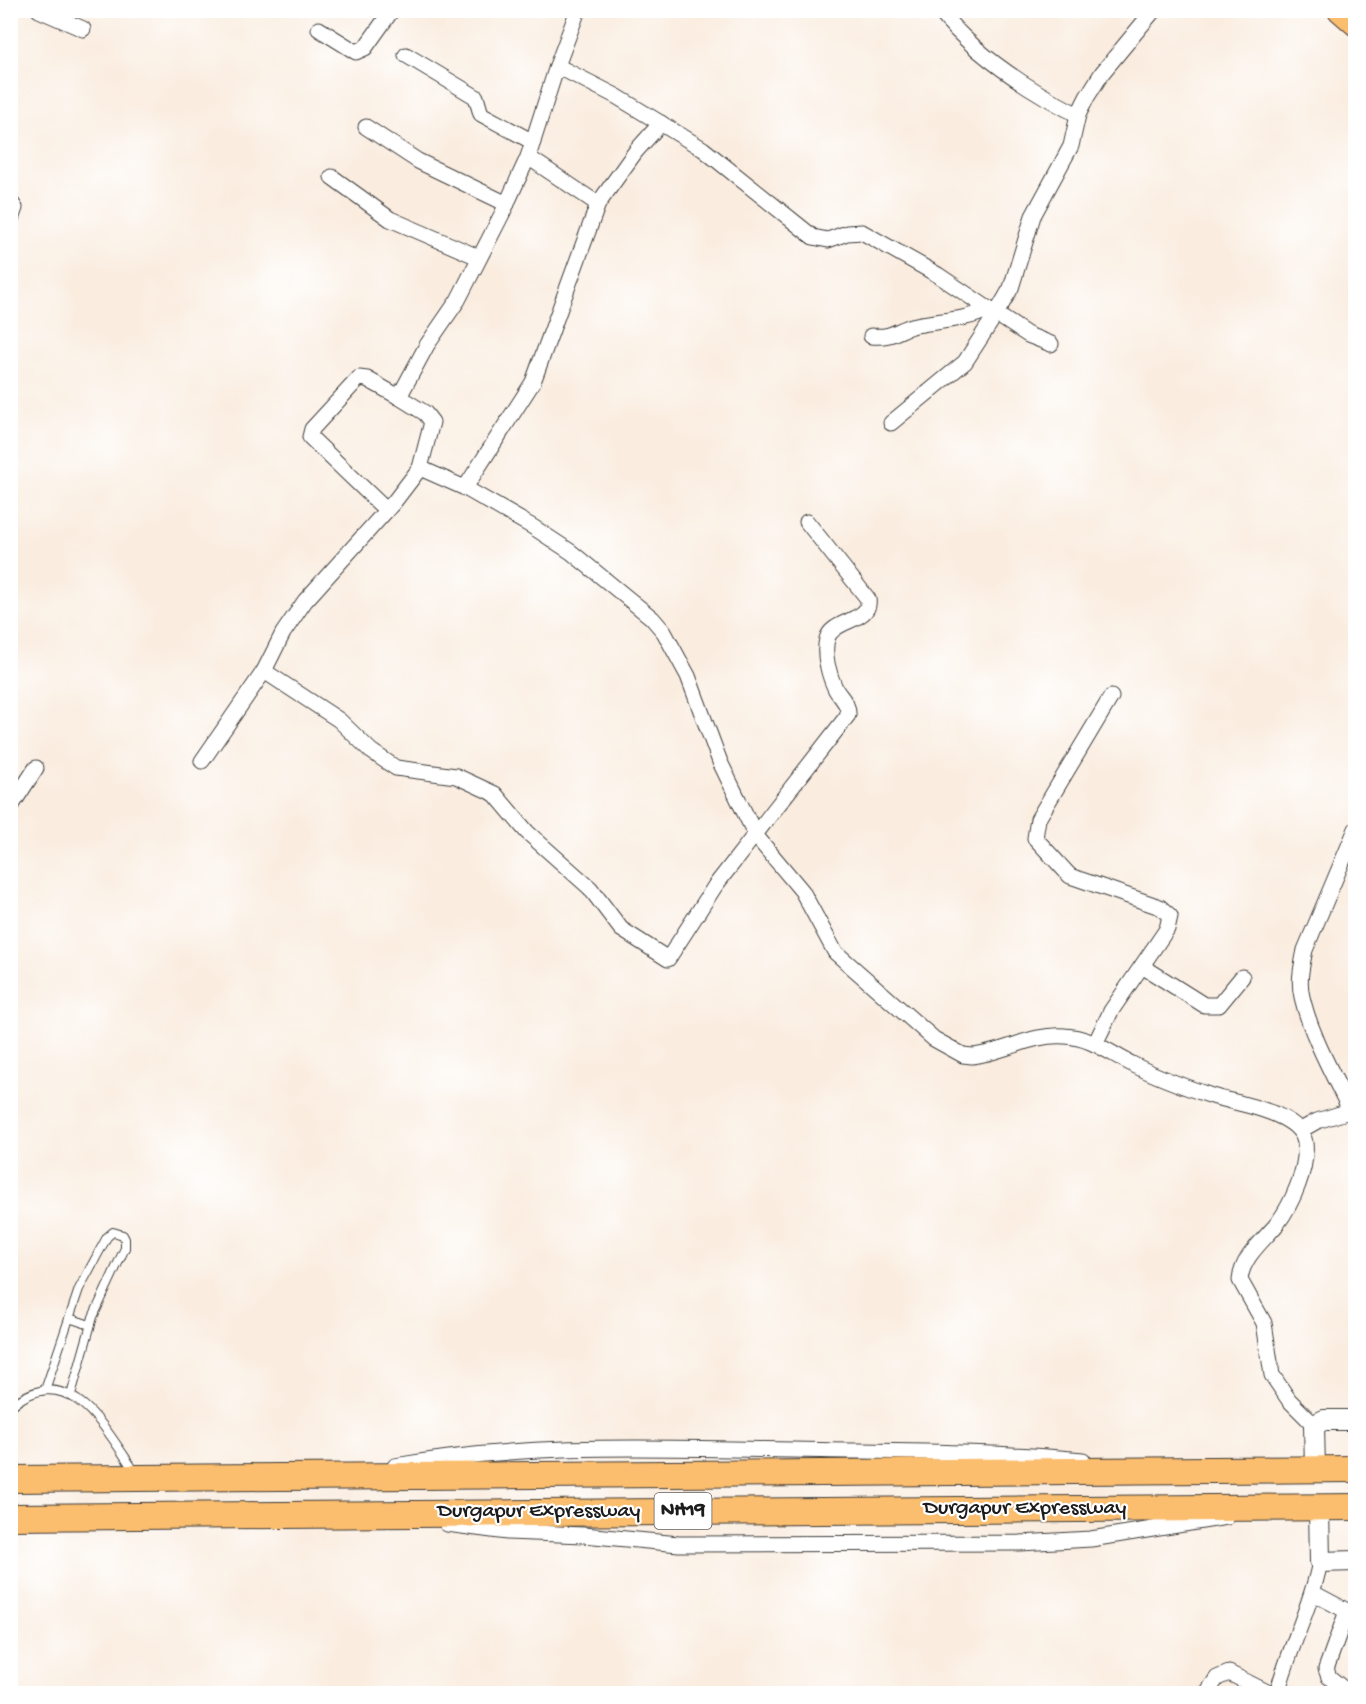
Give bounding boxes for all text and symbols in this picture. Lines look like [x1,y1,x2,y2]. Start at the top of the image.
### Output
road number: NH19 [654,1493,712,1529]
street label: Durgapur Expressway [922,1496,1127,1522]
street label: Durgapur Expressway [436,1499,641,1525]

